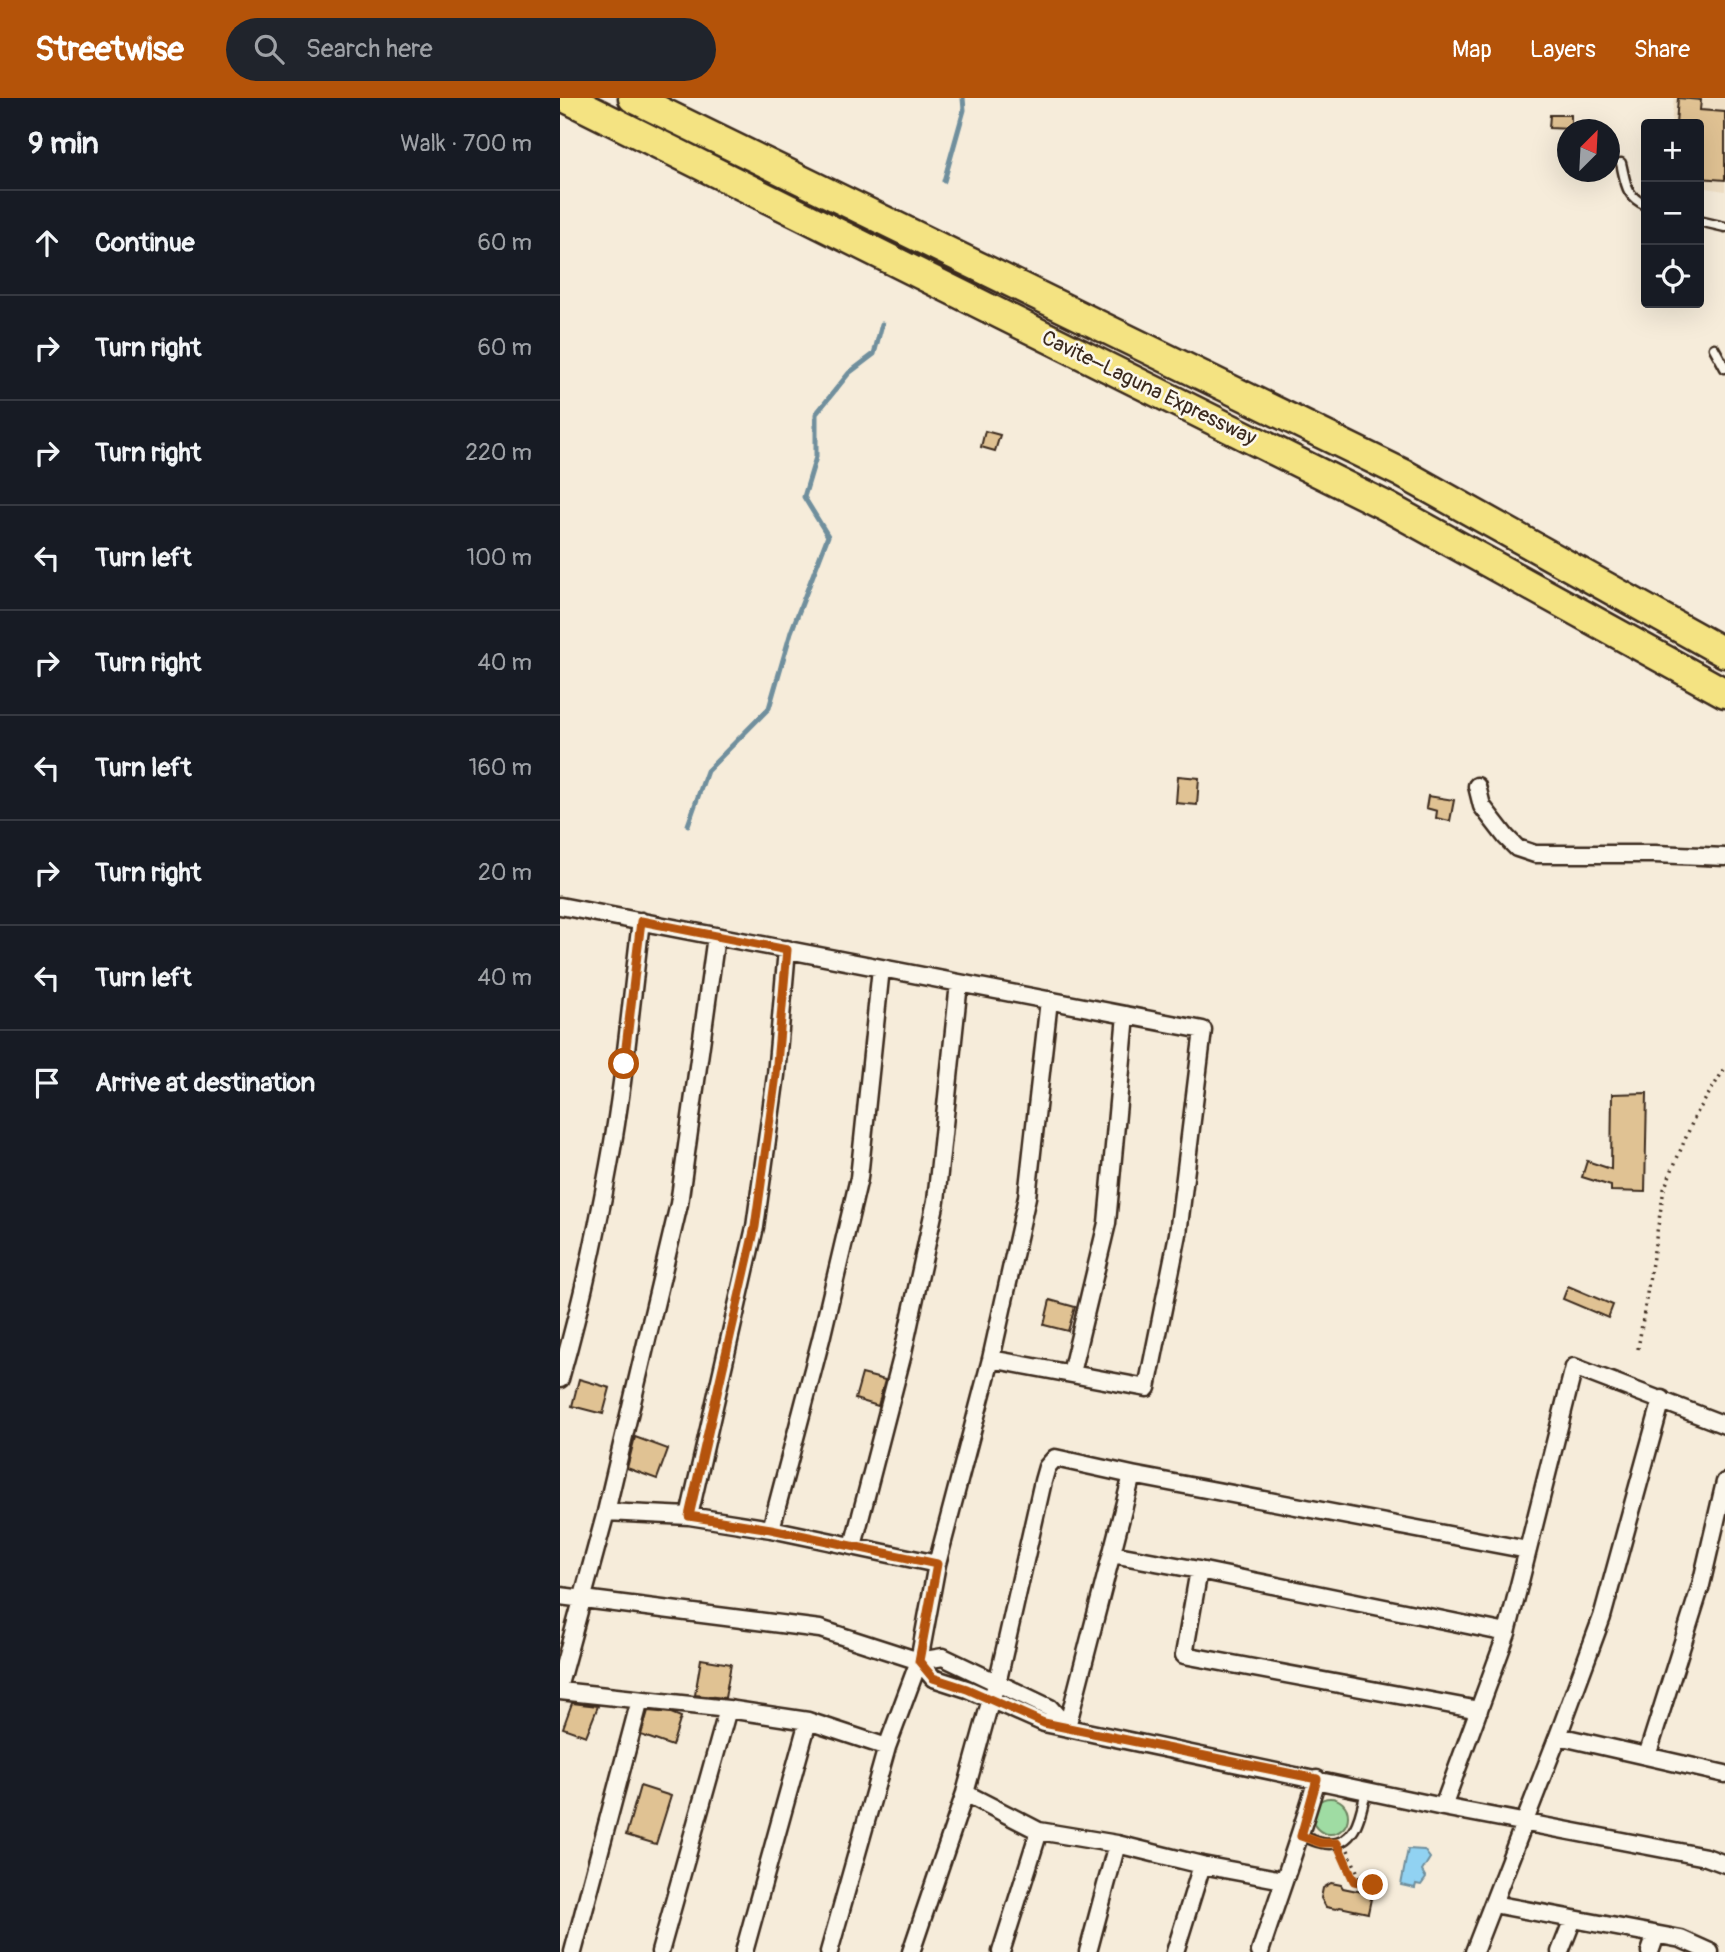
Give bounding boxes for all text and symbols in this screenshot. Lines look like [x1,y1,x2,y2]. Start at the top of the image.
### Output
search box [226,18,716,81]
text: Streetwise [35,29,184,70]
icon: search [250,30,288,68]
text: Search here [306,33,433,65]
text: Map [1452,35,1492,64]
text: Layers [1530,35,1596,64]
text: Share [1634,35,1690,64]
north arrow [1557,119,1620,182]
map controls [1641,119,1704,308]
button: + [1641,119,1704,182]
text: 9 min [28,125,99,162]
text: Walk · 700 m [400,129,532,158]
button: − [1641,182,1704,245]
icon: ahead [28,224,66,262]
text: Continue [95,227,195,259]
text: 60 m [477,228,532,257]
button: locate [1641,245,1704,308]
street label: Cavite–Laguna Expressway [1037,324,1261,452]
icon: right [28,329,66,367]
text: Turn right [95,332,201,364]
text: 60 m [477,333,532,362]
icon: right [28,434,66,472]
text: Turn right [95,437,201,469]
text: 220 m [465,438,532,467]
icon: left [28,539,66,577]
text: Turn left [95,542,191,574]
text: 100 m [466,543,532,572]
icon: right [28,644,66,682]
text: Turn right [95,647,201,679]
text: 40 m [478,648,532,677]
icon: left [28,749,66,787]
text: Turn left [95,752,191,784]
text: 160 m [468,753,532,782]
icon: right [28,854,66,892]
text: Turn right [95,857,201,889]
text: 20 m [478,858,532,887]
icon: left [28,959,66,997]
text: Turn left [95,962,191,994]
text: 40 m [478,963,532,992]
route start [608,1048,639,1079]
icon: arrive [28,1064,66,1102]
text: Arrive at destination [95,1067,315,1099]
route end [1357,1869,1388,1900]

